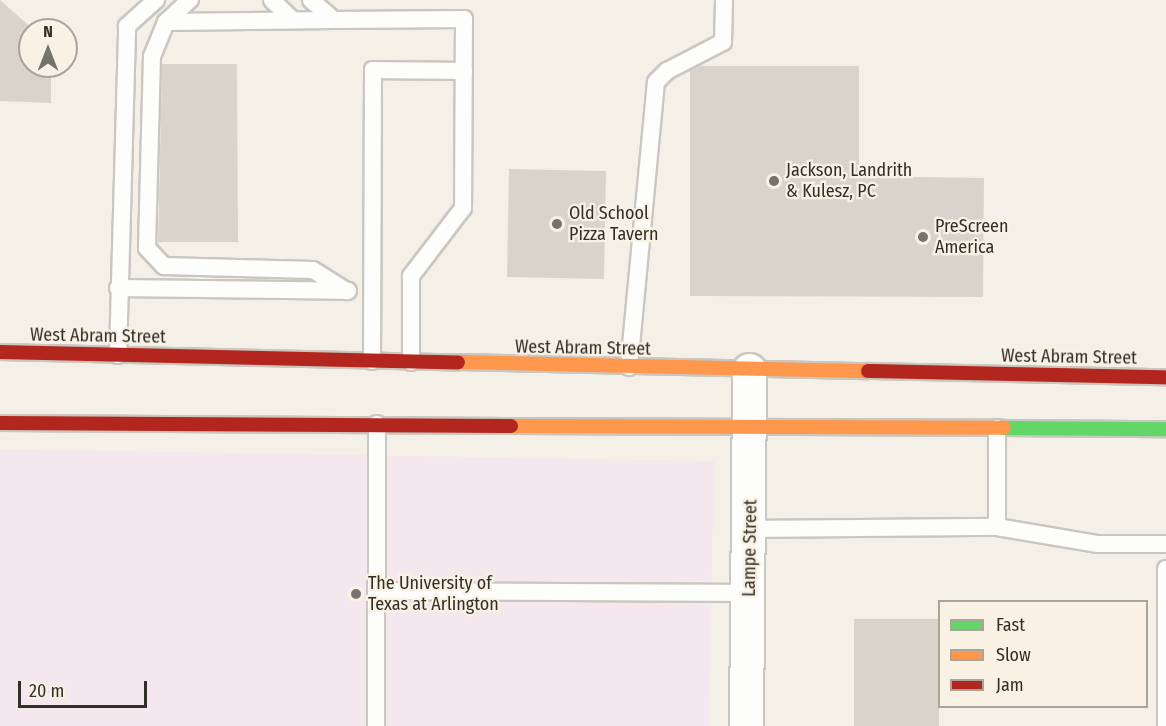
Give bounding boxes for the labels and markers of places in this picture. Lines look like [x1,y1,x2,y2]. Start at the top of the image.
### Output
place label: Jackson, Landrith & Kulesz, PC [786,160,912,202]
marker: Jackson, Landrith & Kulesz, PC [767,174,781,188]
place label: Old School Pizza Tavern [569,203,659,246]
place label: PreScreen America [935,216,1008,258]
marker: Old School Pizza Tavern [550,217,564,231]
marker: PreScreen America [916,230,930,244]
place label: The University of Texas at Arlington [368,573,499,616]
marker: The University of Texas at Arlington [349,587,363,601]

